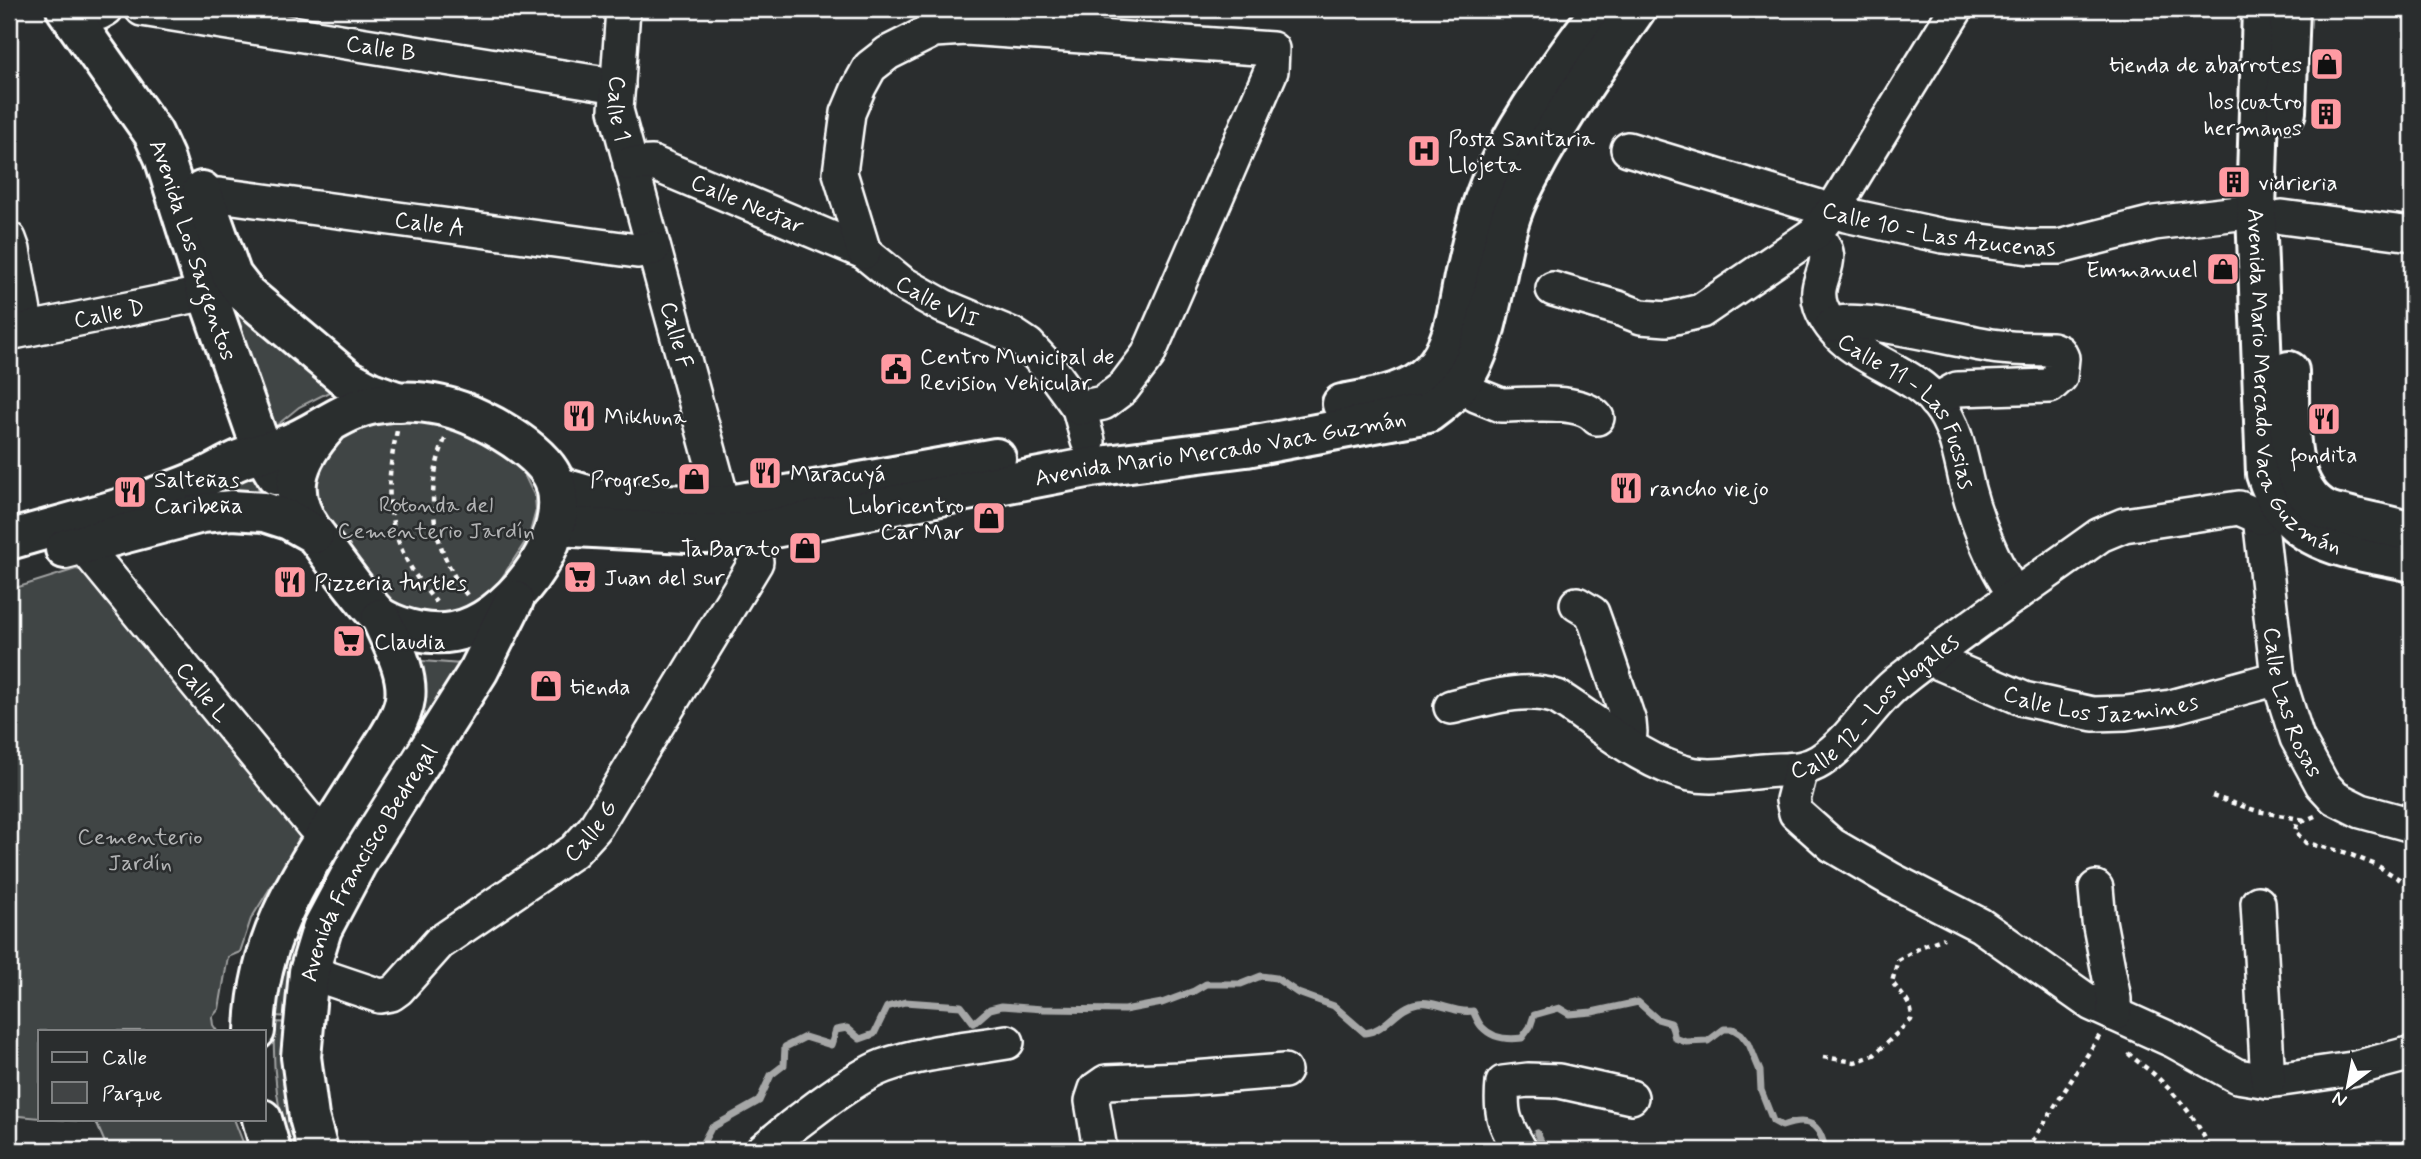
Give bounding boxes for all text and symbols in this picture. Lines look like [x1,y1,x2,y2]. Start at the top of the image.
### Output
street label: Calle B [343,29,418,70]
shop icon: tienda de abarrotes [2308,45,2346,83]
place label: tienda de abarrotes [2109,51,2302,81]
street label: Calle 1 [599,75,637,145]
place label: los cuatro hermanos [2203,88,2302,144]
building icon: los cuatro hermanos [2307,95,2345,133]
place label: Posta Sanitaria Llojeta [1448,125,1595,181]
hospital icon: Posta Sanitaria Llojeta [1405,132,1443,170]
street label: Avenida Los Sargentos [141,135,242,365]
building icon: vidrieria [2215,163,2253,201]
street label: Calle Nectar [686,168,809,242]
place label: vidrieria [2258,169,2338,199]
street label: Calle 10 - Las Azucenas [1818,196,2056,264]
street label: Calle A [393,206,467,245]
street label: Avenida Mario Mercado Vaca Guzmán [2239,208,2345,563]
shop icon: Emmanuel [2204,250,2242,288]
place label: Emmanuel [2086,256,2198,286]
street label: Calle VII [889,269,983,336]
street label: Calle D [71,293,147,337]
street label: Calle F [652,298,699,372]
street label: Calle 11 - Las Fucsias [1830,327,1980,492]
place label: Centro Municipal de Revision Vehicular [920,343,1115,399]
public building icon: Centro Municipal de Revision Vehicular [877,350,915,388]
restaurant icon: Mikhuna [560,397,598,435]
restaurant icon: fondita [2305,400,2343,438]
place label: Mikhuna [604,403,687,433]
street label: Avenida Mario Mercado Vaca Guzmán [1032,404,1409,495]
place label: fondita [2290,441,2358,472]
restaurant icon: Maracuyá [746,454,784,492]
shop icon: Progreso [675,460,713,498]
place label: Maracuyá [790,460,886,490]
place label: Salteñas Caribeña [154,466,243,522]
place label: Progreso [590,466,670,496]
restaurant icon: rancho viejo [1607,469,1645,507]
restaurant icon: Salteñas Caribeña [111,473,149,511]
place label: rancho viejo [1650,475,1769,505]
park label: Rotonda del Cementerio Jardín [337,491,535,547]
place label: Lubricentro Car Mar [848,492,964,548]
shop icon: Lubricentro Car Mar [970,499,1008,537]
shop icon: Ta Barato [786,529,824,567]
place label: Ta Barato [681,535,780,565]
supermarket icon: Juan del sur [561,558,599,596]
restaurant icon: Pizzeria turtles [271,563,309,601]
place label: Juan del sur [604,564,725,594]
place label: Pizzeria turtles [314,569,467,599]
supermarket icon: Claudia [330,622,368,660]
street label: Calle Las Rosas [2255,626,2329,783]
street label: Calle 12 - Los Nogales [1789,627,1966,787]
place label: Claudia [374,628,446,658]
street label: Calle L [168,656,236,729]
shop icon: tienda [527,667,565,705]
place label: tienda [570,673,631,703]
street label: Calle Los Jazmines [1998,679,2202,731]
street label: Avenida Francisco Bedregal [295,740,445,983]
street label: Calle G [559,795,625,870]
park label: Cementerio Jardín [77,823,203,879]
legend [38,1030,266,1120]
text: Calle [102,1044,147,1072]
north arrow [2312,1050,2382,1120]
text: Parque [102,1080,163,1108]
text: N [2328,1085,2352,1113]

